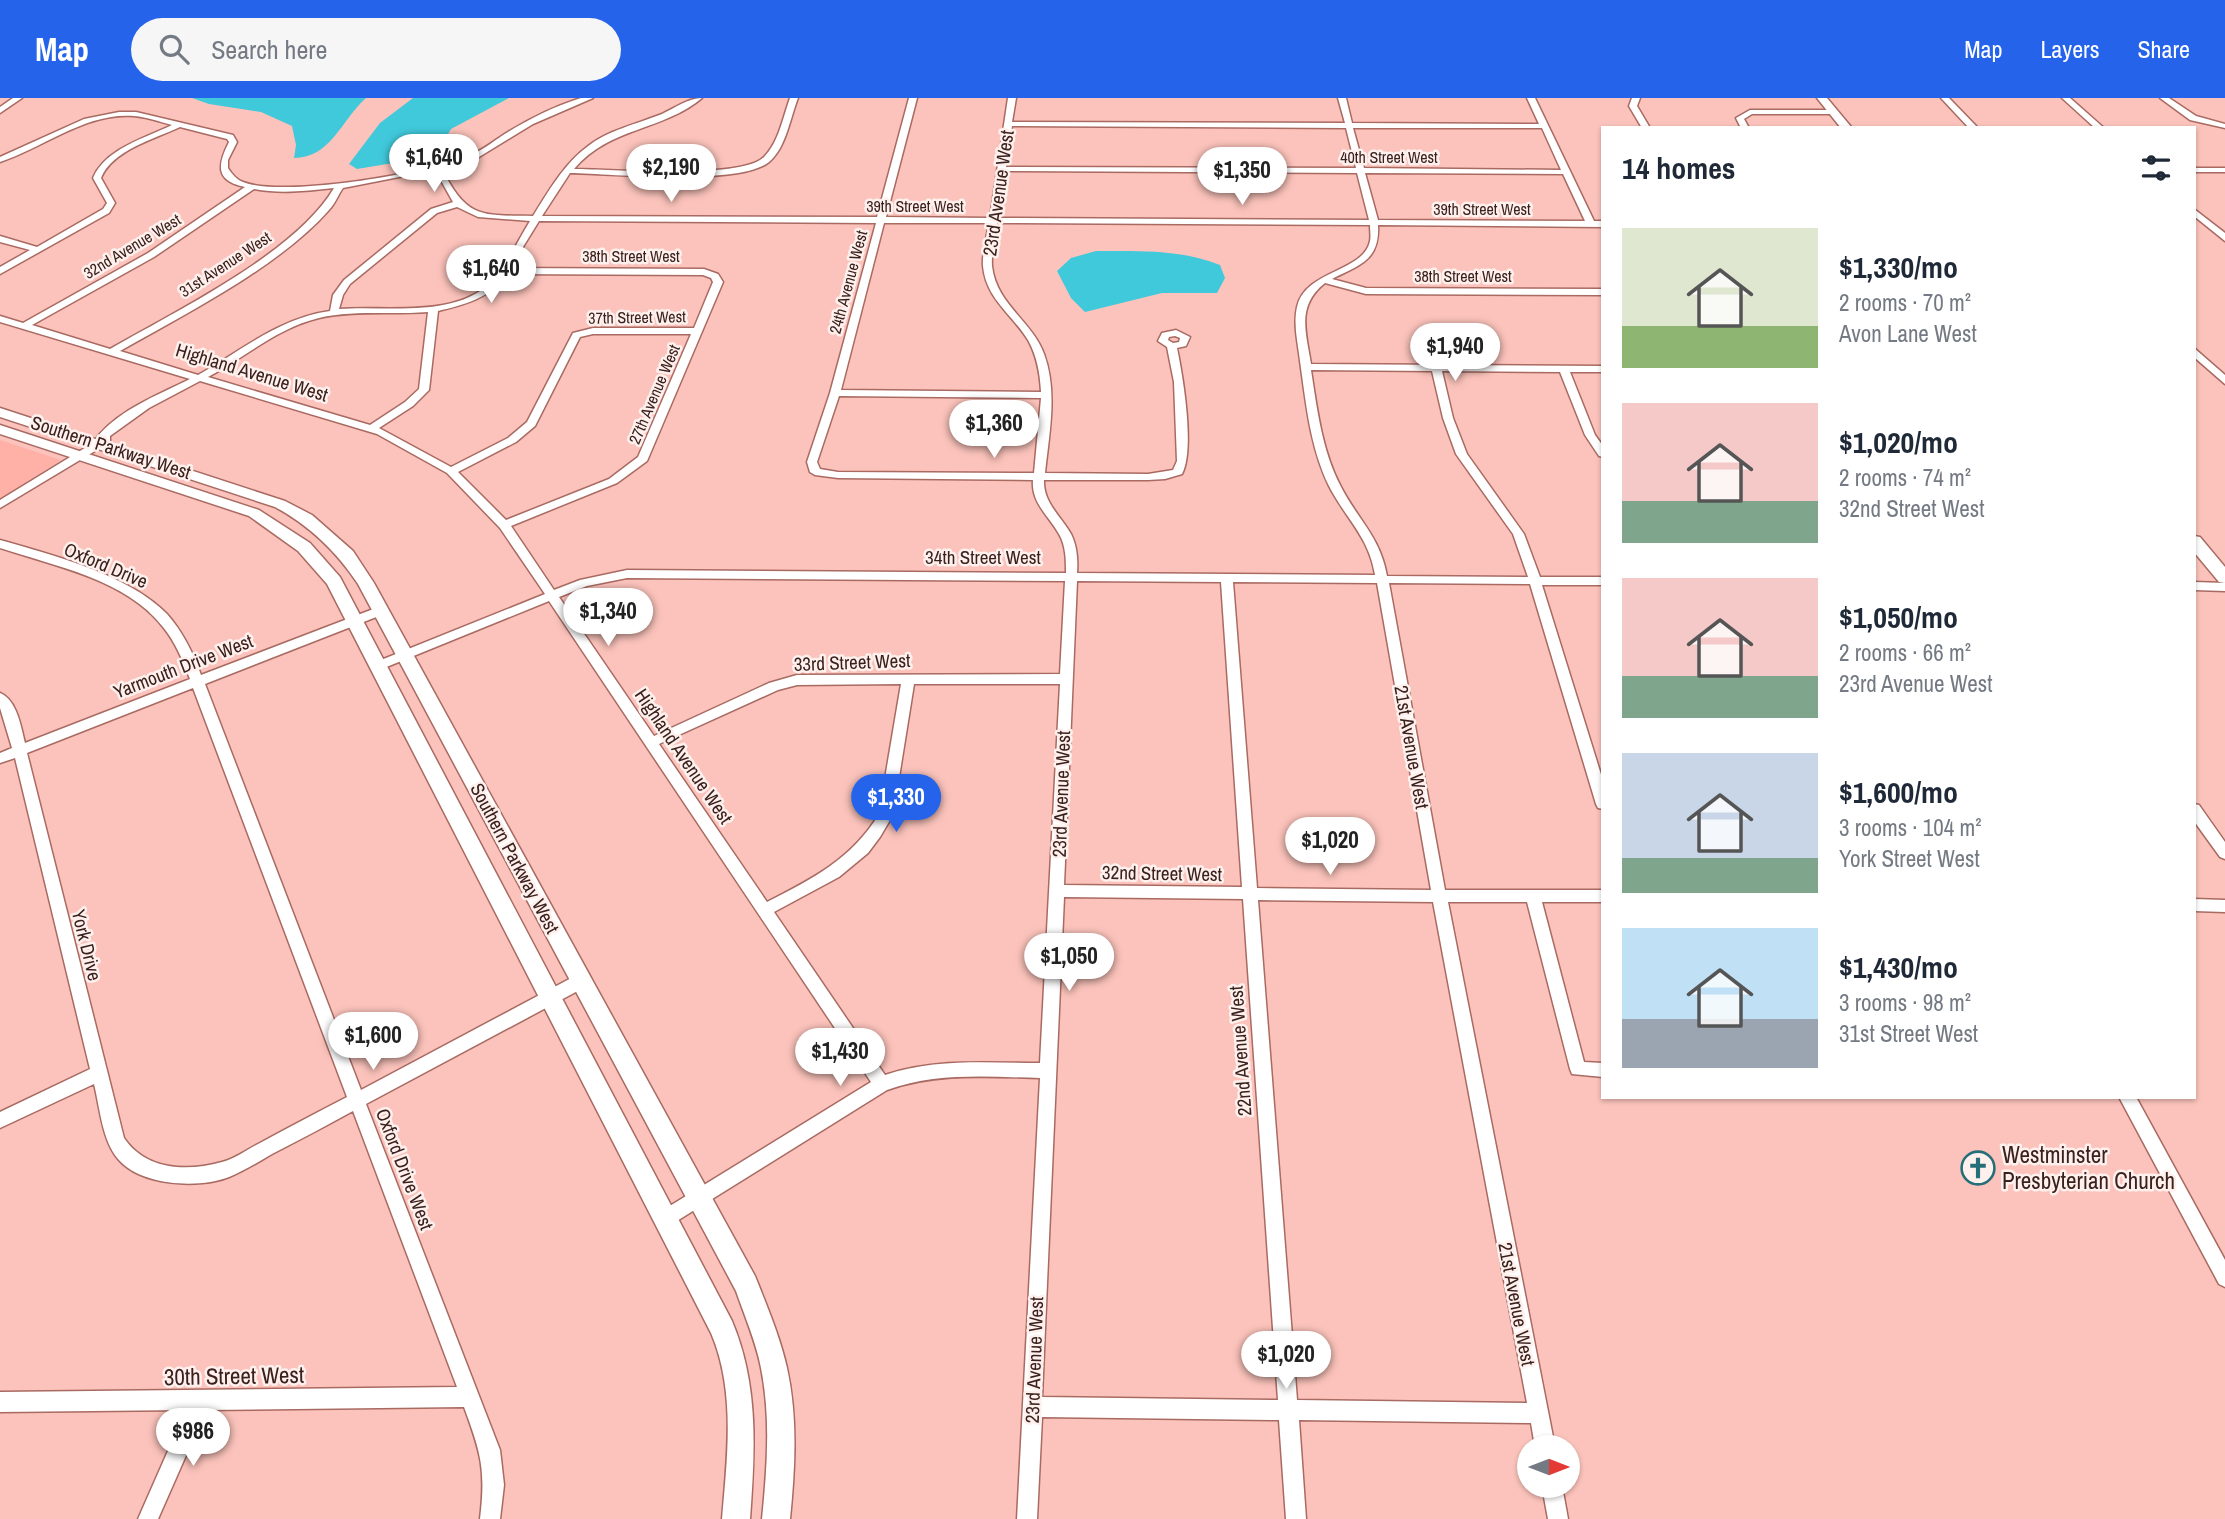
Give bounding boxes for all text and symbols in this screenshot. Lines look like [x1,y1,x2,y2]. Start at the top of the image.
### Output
search box [131,18,621,81]
text: Map [35,27,89,71]
icon: search [155,30,193,68]
text: Search here [211,32,327,67]
text: Map [1964,33,2002,65]
text: Layers [2040,33,2099,65]
text: Share [2137,33,2190,65]
street label: 23rd Avenue West [976,128,1020,258]
pin: $1,640 [377,134,491,194]
text: $1,640 [405,141,463,172]
pin: $2,190 [614,144,728,204]
street label: 40th Street West [1340,146,1438,168]
pin: $1,350 [1185,148,1299,207]
text: 14 homes [1622,148,1736,188]
icon: filters [2137,149,2175,187]
text: $2,190 [642,151,700,182]
text: $1,350 [1213,154,1271,185]
street label: 39th Street West [866,195,964,217]
street label: 39th Street West [1433,198,1531,220]
street label: 32nd Avenue West [79,208,185,284]
street label: 31st Avenue West [175,226,275,302]
street label: 24th Avenue West [824,228,872,336]
street label: 38th Street West [582,245,680,267]
pin: $1,640 [434,246,548,305]
text: $1,330/mo [1839,247,1958,287]
text: $1,640 [462,252,520,283]
icon: home [1678,256,1762,340]
street label: 38th Street West [1414,265,1512,287]
text: 2 rooms · 70 m² [1839,287,1971,318]
street label: 37th Street West [588,305,686,329]
text: Avon Lane West [1839,318,1977,349]
pin: $1,940 [1398,324,1512,383]
text: $1,940 [1426,330,1484,361]
street label: Highland Avenue West [173,336,332,408]
street label: 27th Avenue West [623,341,685,447]
pin: $1,360 [937,400,1051,460]
text: $1,360 [965,407,1023,438]
street label: Southern Parkway West [28,409,195,485]
text: $1,020/mo [1839,422,1958,462]
icon: home [1678,431,1762,515]
text: 2 rooms · 74 m² [1839,462,1971,493]
text: 32nd Street West [1839,493,1984,524]
street label: Oxford Drive [60,536,152,594]
street label: 34th Street West [925,544,1042,570]
pin: $1,340 [551,588,665,648]
text: $1,340 [579,595,637,626]
text: $1,050/mo [1839,597,1958,637]
icon: home [1678,606,1762,690]
street label: Yarmouth Drive West [109,627,257,705]
text: 2 rooms · 66 m² [1839,637,1971,668]
street label: 33rd Street West [793,647,911,677]
text: 23rd Avenue West [1839,668,1992,699]
street label: Highland Avenue West [629,683,739,829]
street label: 21st Avenue West [1388,683,1436,811]
street label: 23rd Avenue West [1046,730,1076,858]
text: $1,600/mo [1839,772,1958,812]
pin: $1,330 [839,774,953,834]
street label: Southern Parkway West [464,778,566,938]
text: $1,330 [867,781,925,812]
icon: home [1678,781,1762,865]
text: 3 rooms · 104 m² [1839,812,1982,843]
pin: $1,020 [1273,818,1387,877]
text: $1,020 [1301,824,1359,855]
text: York Street West [1839,843,1980,874]
street label: 32nd Street West [1102,859,1223,887]
street label: York Drive [66,907,108,983]
pin: $1,050 [1012,934,1126,993]
text: $1,050 [1040,940,1098,971]
text: $1,430/mo [1839,947,1958,987]
icon: home [1678,956,1762,1040]
street label: 22nd Avenue West [1222,984,1258,1117]
text: 3 rooms · 98 m² [1839,987,1971,1018]
pin: $1,600 [316,1012,430,1072]
text: 31st Street West [1839,1018,1978,1049]
text: $1,600 [344,1019,402,1050]
pin: $1,430 [783,1028,897,1088]
text: $1,430 [811,1035,869,1066]
street label: Oxford Drive West [370,1105,440,1234]
place label: Westminster Presbyterian Church [2002,1139,2175,1196]
church icon: Westminster Presbyterian Church [1959,1149,1997,1187]
street label: 21st Avenue West [1492,1240,1542,1369]
street label: 23rd Avenue West [1019,1296,1049,1424]
pin: $1,020 [1229,1332,1343,1391]
text: $1,020 [1257,1338,1315,1369]
street label: 30th Street West [164,1359,304,1392]
pin: $986 [152,1408,234,1468]
text: $986 [172,1415,214,1446]
north arrow [1517,1435,1580,1498]
map controls [1517,1435,1580,1498]

